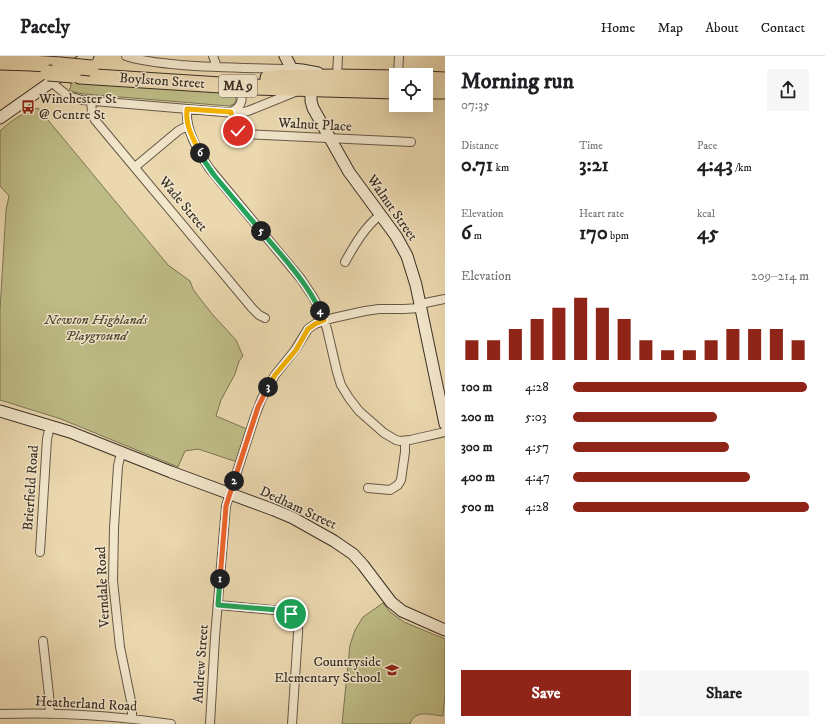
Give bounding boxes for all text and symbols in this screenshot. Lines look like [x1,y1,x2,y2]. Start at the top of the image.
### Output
text: Pacely [20,16,70,39]
text: Home [601,19,635,37]
text: Map [657,19,683,37]
text: About [705,19,739,37]
text: Contact [761,19,805,37]
map controls [389,68,433,112]
button: locate [389,68,433,112]
text: Morning run [461,68,574,95]
street label: Boylston Street [119,69,206,93]
button: share [767,69,809,111]
road number: MA 9 [219,75,257,97]
place label: Winchester St @ Centre St [38,90,117,124]
text: 07:35 [461,97,490,113]
bus stop icon: Winchester St @ Centre St [20,99,36,115]
pin [221,114,255,148]
street label: Walnut Place [277,114,352,136]
icon: check [227,120,249,142]
text: Distance [461,139,499,153]
text: Time [579,139,603,153]
text: Pace [697,139,717,153]
pin: 6 [190,143,210,163]
text: 6 [197,146,203,160]
text: 0.71 [461,153,493,178]
text: 3:21 [579,153,609,178]
text: 4:43 [697,153,733,178]
text: km [493,161,509,175]
text: /km [733,161,752,175]
street label: Walnut Street [362,171,422,245]
street label: Wade Street [154,172,212,236]
text: Elevation [461,207,504,221]
text: Heart rate [579,207,624,221]
text: kcal [697,207,715,221]
pin: 5 [251,221,271,241]
text: 6 [461,221,471,246]
text: 170 [579,221,608,246]
text: 45 [697,221,718,246]
text: 5 [258,224,264,238]
text: m [471,229,482,243]
text: bpm [608,229,629,243]
text: Elevation [461,268,511,284]
text: 209–214 m [751,268,809,284]
pin: 4 [310,301,330,321]
text: 4 [317,304,323,318]
park label: Newton Highlands Playground [44,311,148,345]
pin: 3 [258,377,278,397]
text: 100 m [461,379,492,395]
text: 4:28 [525,379,549,395]
text: 3 [266,380,270,394]
text: 200 m [461,409,494,425]
text: 5:03 [525,409,547,425]
text: 300 m [461,439,492,455]
text: 4:57 [525,439,549,455]
street label: Brierfield Road [19,445,43,531]
text: 400 m [461,469,495,485]
text: 4:47 [525,469,550,485]
pin: 2 [224,471,244,491]
text: 2 [231,474,237,488]
street label: Dedham Street [257,482,340,534]
text: 500 m [461,499,494,515]
text: 4:28 [525,499,549,515]
street label: Verndale Road [92,546,114,629]
pin: 1 [210,569,230,589]
text: 1 [218,572,222,586]
pin [274,597,308,631]
icon: arrive [280,603,302,625]
street label: Andrew Street [189,623,213,704]
place label: Countryside Elementary School [274,653,382,687]
school or university icon: Countryside Elementary School [384,662,400,678]
button: Save [461,670,631,716]
button: Share [639,670,809,716]
street label: Heatherland Road [34,692,138,716]

